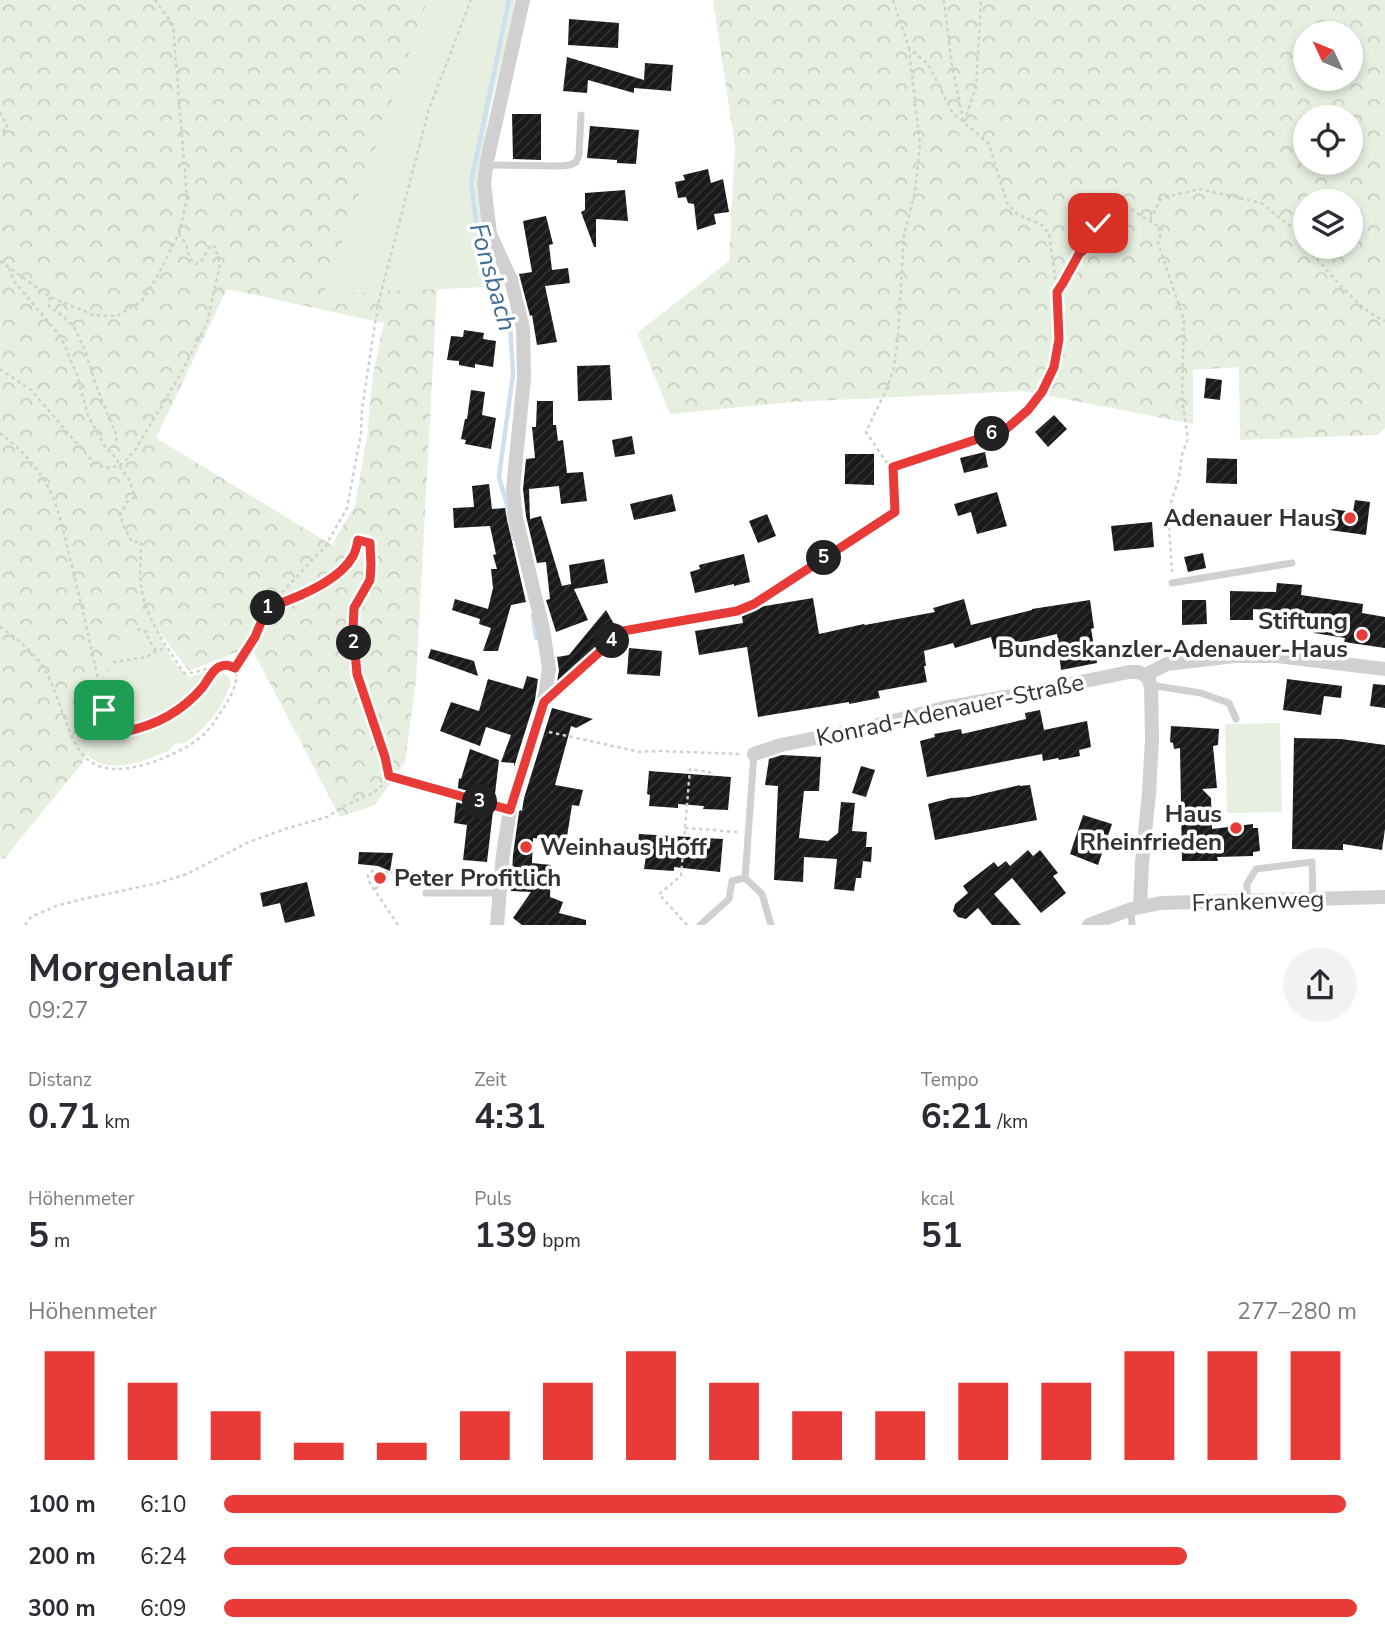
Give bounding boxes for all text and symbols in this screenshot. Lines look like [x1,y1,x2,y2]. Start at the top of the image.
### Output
north arrow [1293,21,1363,91]
map controls [1293,21,1363,259]
button: locate [1293,105,1363,175]
button: layers [1293,189,1363,259]
pin [1068,193,1128,253]
icon: check [1079,204,1117,242]
water label: Fonsbach [461,219,525,335]
pin: 6 [974,416,1010,452]
text: 6 [986,420,997,446]
place label: Adenauer Haus [1164,502,1336,534]
marker: Adenauer Haus [1342,510,1358,526]
pin: 5 [806,540,842,576]
text: 5 [818,544,829,570]
pin: 1 [250,590,286,626]
text: 1 [262,594,273,620]
place label: Stiftung Bundeskanzler-Adenauer-Haus [998,605,1348,665]
pin: 4 [594,624,630,658]
pin: 2 [336,626,372,660]
text: 4 [606,627,617,653]
marker: Stiftung Bundeskanzler-Adenauer-Haus [1354,627,1370,643]
text: 2 [348,629,359,655]
street label: Konrad-Adenauer-Straße [813,666,1087,754]
pin [74,680,134,740]
icon: arrive [85,691,123,729]
pin: 3 [462,784,498,820]
text: 3 [474,788,485,814]
place label: Haus Rheinfrieden [1080,798,1222,858]
marker: Haus Rheinfrieden [1228,820,1244,836]
place label: Weinhaus Hoff [540,831,708,863]
marker: Weinhaus Hoff [518,839,534,855]
place label: Peter Profitlich [394,862,561,894]
marker: Peter Profitlich [372,870,388,886]
street label: Frankenweg [1191,883,1325,919]
text: Morgenlauf [28,943,232,994]
button: share [1283,948,1357,1022]
text: 09:27 [28,995,88,1026]
text: Distanz [28,1067,92,1093]
text: Zeit [474,1067,506,1093]
text: Tempo [921,1067,979,1093]
text: 0.71 [28,1093,100,1140]
text: 4:31 [474,1093,546,1140]
text: 6:21 [921,1093,992,1140]
text: km [100,1109,130,1135]
text: /km [992,1109,1028,1135]
text: Höhenmeter [28,1186,135,1212]
text: Puls [474,1186,512,1212]
text: kcal [921,1186,954,1212]
text: 5 [28,1212,49,1259]
text: 139 [474,1212,537,1259]
text: 51 [921,1212,963,1259]
text: m [49,1228,70,1254]
text: bpm [537,1228,581,1254]
text: Höhenmeter [28,1296,157,1327]
text: 277–280 m [1237,1296,1357,1327]
text: 100 m [28,1489,96,1520]
text: 6:10 [140,1489,187,1520]
text: 200 m [28,1541,96,1572]
text: 6:24 [140,1541,187,1572]
text: 300 m [28,1593,96,1624]
text: 6:09 [140,1593,187,1624]

